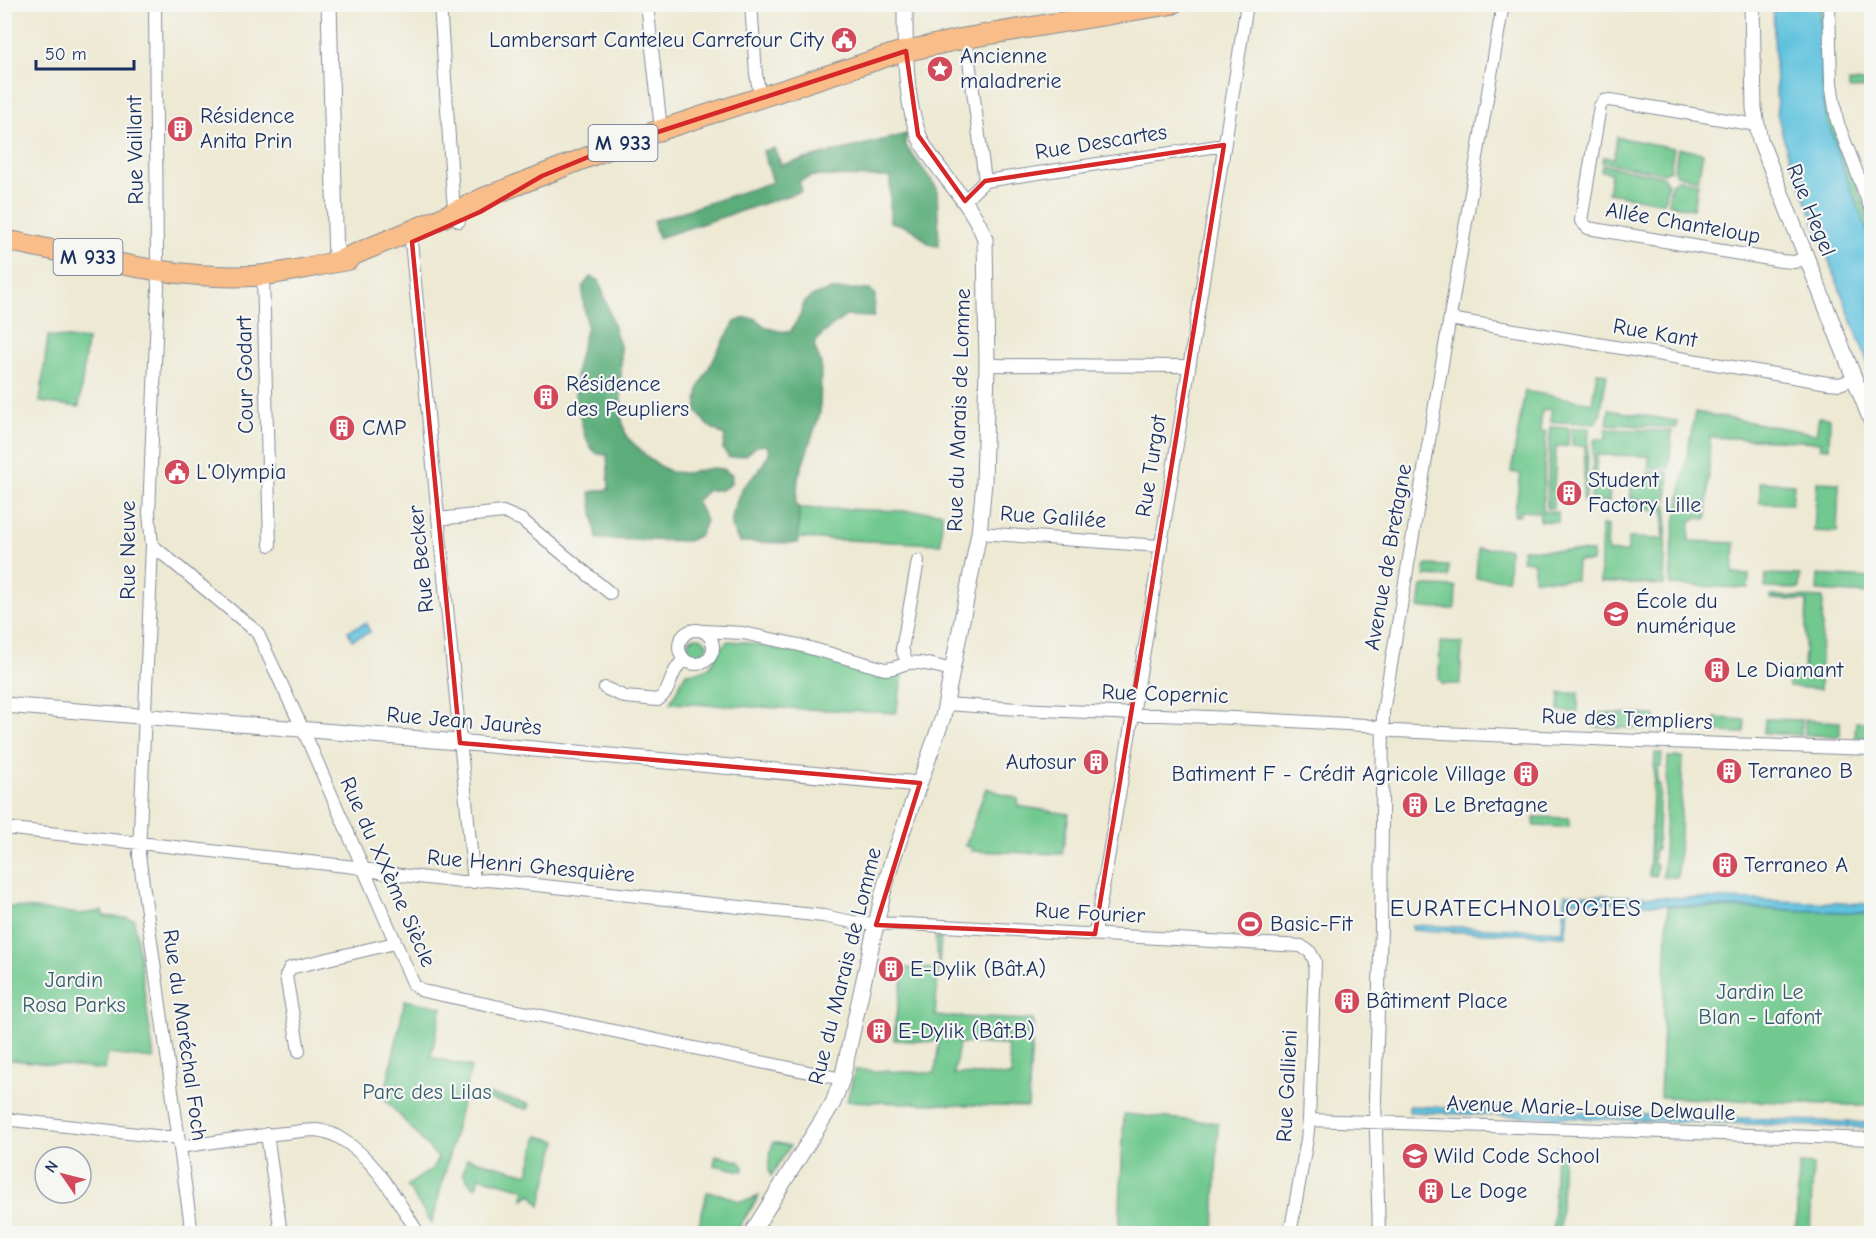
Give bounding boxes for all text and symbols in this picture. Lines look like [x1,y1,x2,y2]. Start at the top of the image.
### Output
public building icon: Lambersart Canteleu Carrefour City [829,25,859,55]
place label: Lambersart Canteleu Carrefour City [489,27,824,53]
scale bar [36,33,134,71]
place label: Ancienne maladrerie [960,43,1061,94]
text: 50 m [45,44,87,65]
place icon: Ancienne maladrerie [925,54,955,84]
street label: Rue Vaillant [121,95,149,205]
place label: Résidence Anita Prin [200,103,295,154]
building icon: Résidence Anita Prin [165,114,195,144]
street label: Rue Descartes [1033,119,1169,165]
road number: M 933 [588,125,658,161]
street label: Rue Hegel [1781,160,1841,260]
street label: Allée Chanteloup [1604,197,1762,249]
road number: M 933 [54,239,122,275]
street label: Rue du Marais de Lomme [942,288,976,532]
street label: Rue Kant [1611,313,1700,353]
street label: Cour Godart [231,315,259,434]
place label: Résidence des Peupliers [566,371,689,422]
building icon: Résidence des Peupliers [531,382,561,412]
street label: Rue Turgot [1130,412,1172,519]
building icon: CMP [327,413,357,443]
place label: CMP [362,415,406,441]
public building icon: L'Olympia [162,457,192,487]
place label: L'Olympia [196,459,286,485]
street label: Avenue de Bretagne [1359,462,1417,652]
place label: Student Factory Lille [1588,467,1701,518]
building icon: Student Factory Lille [1554,478,1584,508]
street label: Rue Neuve [115,500,141,600]
street label: Rue Galilée [999,500,1107,534]
street label: Rue Becker [402,504,440,614]
place label: École du numérique [1636,588,1736,639]
school or university icon: École du numérique [1601,599,1631,629]
building icon: Le Diamant [1702,655,1732,685]
place label: Le Diamant [1736,657,1844,683]
street label: Rue Copernic [1101,679,1229,709]
street label: Rue Jean Jaurès [385,701,543,741]
street label: Rue des Templiers [1541,703,1713,735]
building icon: Autosur [1081,747,1111,777]
place label: Autosur [1006,749,1076,775]
building icon: Terraneo B [1714,756,1744,786]
place label: Terraneo B [1748,758,1853,784]
building icon: Batiment F - Crédit Agricole Village [1511,759,1541,789]
place label: Batiment F - Crédit Agricole Village [1172,761,1506,787]
street label: Rue du XXème Siècle [334,773,442,971]
building icon: Le Bretagne [1400,790,1430,820]
place label: Le Bretagne [1434,792,1548,818]
street label: Rue Henri Ghesquière [426,844,636,888]
street label: Rue du Marais de Lomme [803,845,887,1087]
building icon: Terraneo A [1710,850,1740,880]
place label: Terraneo A [1744,852,1848,878]
district label: EURATECHNOLOGIES [1390,894,1642,922]
street label: Rue Fourier [1034,897,1146,929]
sports icon: Basic-Fit [1235,909,1265,939]
place label: Basic-Fit [1270,911,1353,937]
street label: Rue du Maréchal Foch [157,928,213,1142]
building icon: E-Dylik (Bât.A) [876,954,906,984]
place label: E-Dylik (Bât.A) [910,956,1046,982]
park label: Jardin Rosa Parks [22,967,126,1018]
park label: Jardin Le Blan - Lafont [1698,979,1822,1030]
building icon: Bâtiment Place [1332,986,1362,1016]
place label: Bâtiment Place [1366,988,1507,1014]
building icon: E-Dylik (Bât.B) [864,1016,894,1046]
place label: E-Dylik (Bât.B) [898,1018,1035,1044]
street label: Rue Gallieni [1271,1029,1303,1143]
park label: Parc des Lilas [362,1079,492,1105]
street label: Avenue Marie-Louise Delwaulle [1446,1090,1736,1126]
school or university icon: Wild Code School [1400,1141,1430,1171]
place label: Wild Code School [1434,1143,1600,1169]
north arrow [33,1145,93,1205]
text: N [41,1158,62,1176]
building icon: Le Doge [1416,1176,1446,1206]
place label: Le Doge [1450,1178,1527,1204]

